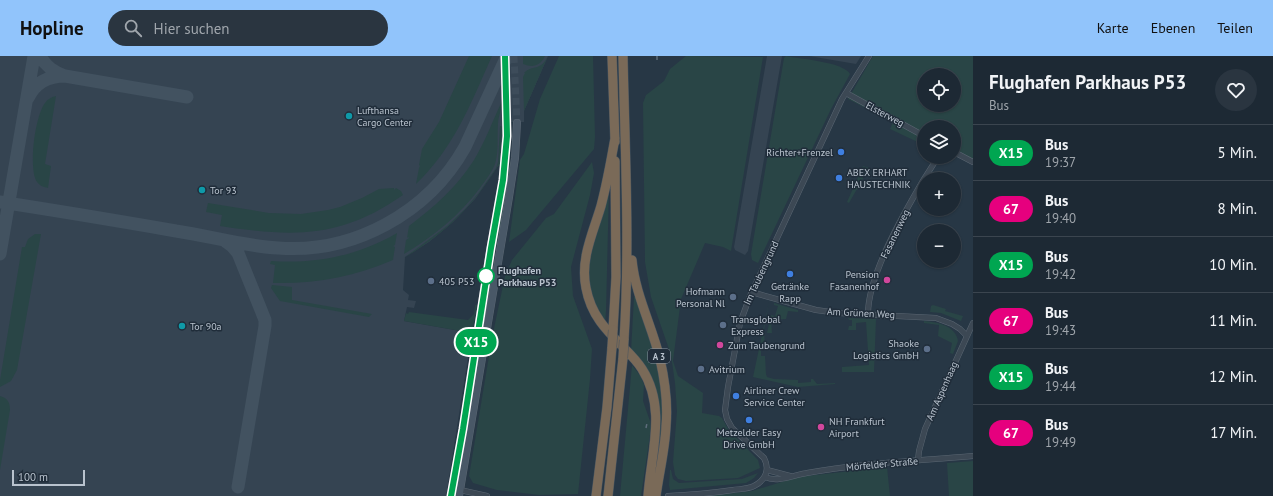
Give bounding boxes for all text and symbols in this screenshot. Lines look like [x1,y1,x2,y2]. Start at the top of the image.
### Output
search box [108,10,388,46]
text: Hopline [20,16,84,40]
icon: search [122,17,144,39]
text: Hier suchen [154,19,230,38]
text: Karte [1097,19,1129,37]
text: Ebenen [1151,19,1195,37]
text: Teilen [1217,19,1253,37]
map controls [917,68,961,268]
button: locate [917,68,961,112]
button: heart [1215,69,1257,111]
text: Flughafen Parkhaus P53 [989,70,1186,94]
text: Bus [989,97,1009,114]
street label: Elsterweg [863,98,907,130]
place label: Lufthansa Cargo Center [357,104,413,129]
marker: Lufthansa Cargo Center [344,111,354,121]
button: layers [917,120,961,164]
text: Bus [1045,135,1068,154]
text: 5 Min. [1218,143,1257,162]
text: X15 [999,144,1023,162]
place label: Richter+Frenzel [766,146,833,159]
marker: Richter+Frenzel [836,147,846,157]
text: 19:37 [1045,154,1076,171]
place label: ABEX ERHART HAUSTECHNIK [847,166,910,191]
button: + [917,172,961,216]
marker: ABEX ERHART HAUSTECHNIK [834,173,844,183]
place label: Tor 93 [210,184,237,197]
marker: Tor 93 [197,185,207,195]
text: Bus [1045,191,1068,210]
text: 8 Min. [1218,199,1257,218]
text: 67 [1003,200,1019,218]
street label: Fasanenweg [878,207,912,261]
text: 19:40 [1045,210,1076,227]
button: − [917,224,961,268]
street label: Im Taubengrund [740,239,782,307]
text: Bus [1045,247,1068,266]
text: 10 Min. [1209,255,1257,274]
text: X15 [999,256,1023,274]
place label: Flughafen Parkhaus P53 [498,264,556,289]
text: 19:42 [1045,266,1076,283]
marker: Flughafen Parkhaus P53 [477,267,495,285]
place label: Pension Fasanenhof [830,268,880,293]
marker: Getränke Rapp [785,269,795,279]
place label: 405 P53 [439,275,475,288]
marker: Pension Fasanenhof [882,275,892,285]
marker: 405 P53 [426,276,436,286]
place label: Getränke Rapp [771,280,809,305]
place label: Hofmann Personal Nl [676,285,725,310]
marker: Hofmann Personal Nl [728,292,738,302]
text: Bus [1045,303,1068,322]
street label: Am Grünen Weg [827,305,895,321]
text: 11 Min. [1209,311,1257,330]
text: 67 [1003,312,1019,330]
place label: Transglobal Express [731,313,781,338]
place label: Tor 90a [190,320,222,333]
marker: Transglobal Express [718,320,728,330]
marker: Tor 90a [177,321,187,331]
text: 19:43 [1045,322,1076,339]
line badge: X15 [453,329,499,355]
text: X15 [464,333,488,351]
place label: Shaoke Logistics GmbH [853,337,919,362]
place label: Zum Taubengrund [728,339,805,352]
marker: Zum Taubengrund [715,340,725,350]
marker: Shaoke Logistics GmbH [922,344,932,354]
road number: A 3 [648,349,670,363]
text: Bus [1045,359,1068,378]
street label: Am Aspenhaag [923,360,961,422]
place label: Avitrium [709,363,745,376]
marker: Avitrium [696,364,706,374]
text: 12 Min. [1209,367,1257,386]
text: X15 [999,368,1023,386]
text: 19:44 [1045,378,1076,395]
place label: Airliner Crew Service Center [744,384,806,409]
marker: Airliner Crew Service Center [731,391,741,401]
marker: Metzelder Easy Drive GmbH [744,415,754,425]
place label: NH Frankfurt Airport [829,415,885,440]
text: Bus [1045,415,1068,434]
marker: NH Frankfurt Airport [816,422,826,432]
text: 17 Min. [1210,423,1257,442]
text: 67 [1003,424,1019,442]
place label: Metzelder Easy Drive GmbH [717,426,782,451]
text: 19:49 [1045,434,1076,451]
street label: Mörfelder Straße [845,454,919,474]
scale bar [12,468,85,487]
text: 100 m [18,470,48,484]

